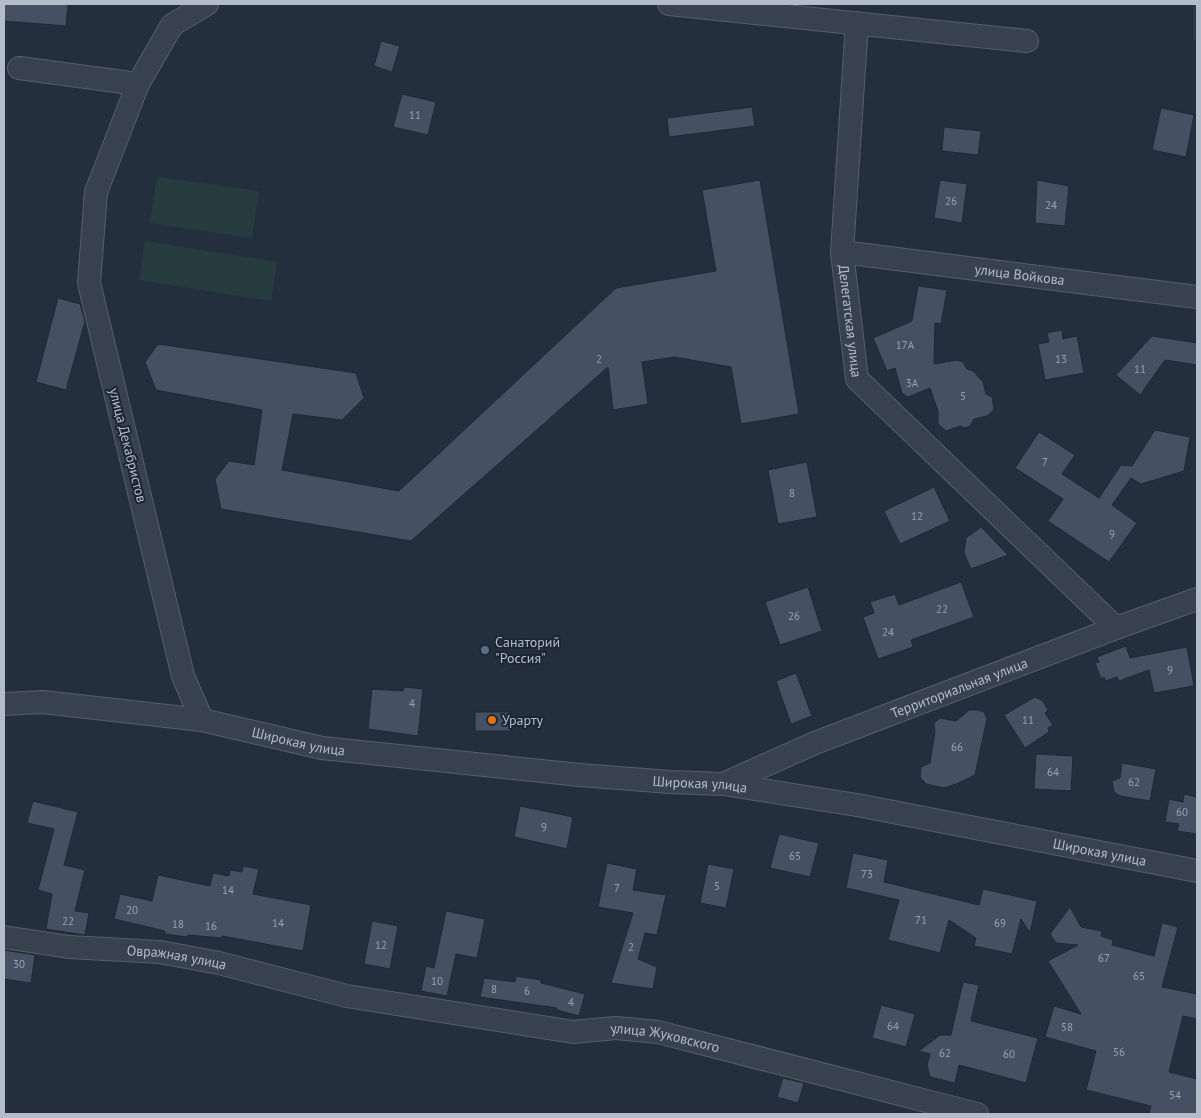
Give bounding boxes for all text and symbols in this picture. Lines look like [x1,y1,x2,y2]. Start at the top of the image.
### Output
house number: 11 [409,108,421,122]
house number: 26 [945,194,957,208]
house number: 24 [1045,198,1057,212]
street label: улица Войкова [973,260,1066,289]
street label: Делегатская улица [835,264,866,379]
house number: 17А [896,338,915,352]
house number: 2 [596,352,602,366]
house number: 13 [1055,352,1067,366]
house number: 11 [1134,362,1146,376]
house number: 3А [906,376,919,390]
street label: улица Декабристов [105,386,151,504]
house number: 5 [960,389,966,403]
house number: 7 [1042,455,1048,469]
house number: 8 [789,486,795,500]
house number: 12 [911,509,923,523]
house number: 9 [1109,527,1115,541]
house number: 22 [936,602,948,616]
house number: 26 [788,609,800,623]
house number: 24 [882,625,894,639]
place label: Санаторий "Россия" [495,633,560,667]
marker: Санаторий "Россия" [479,644,491,656]
street label: Территориальная улица [888,654,1030,722]
house number: 9 [1167,663,1173,677]
house number: 4 [409,696,415,710]
place label: Урарту [502,711,543,729]
house number: 11 [1022,713,1034,727]
marker: Урарту [486,714,498,726]
street label: Широкая улица [250,723,346,759]
house number: 66 [951,740,963,754]
house number: 64 [1047,765,1059,779]
street label: Широкая улица [652,772,749,797]
house number: 62 [1128,775,1140,789]
house number: 60 [1176,805,1188,819]
house number: 9 [541,820,547,834]
street label: Широкая улица [1052,834,1148,870]
house number: 65 [789,849,801,863]
house number: 73 [861,867,873,881]
house number: 5 [714,879,720,893]
house number: 7 [614,881,620,895]
house number: 14 [222,883,234,897]
house number: 20 [126,903,138,917]
house number: 71 [915,913,927,927]
house number: 22 [62,914,74,928]
house number: 14 [272,916,284,930]
house number: 69 [994,916,1006,930]
house number: 18 [172,917,184,931]
house number: 16 [205,919,217,933]
house number: 12 [375,938,387,952]
house number: 2 [628,940,634,954]
street label: Овражная улица [126,941,229,974]
house number: 67 [1098,951,1110,965]
house number: 30 [13,957,25,971]
house number: 65 [1133,969,1145,983]
house number: 10 [431,974,443,988]
house number: 8 [491,982,497,996]
house number: 6 [524,984,530,998]
house number: 4 [568,995,574,1009]
street label: улица Жуковского [609,1019,722,1056]
house number: 64 [887,1019,899,1033]
house number: 58 [1061,1020,1073,1034]
house number: 56 [1113,1045,1125,1059]
house number: 62 [939,1046,951,1060]
house number: 60 [1003,1047,1015,1061]
house number: 54 [1169,1088,1181,1102]

